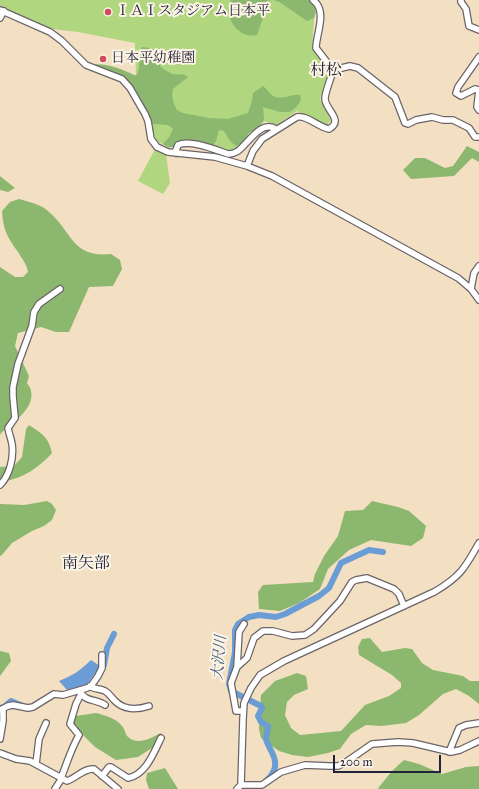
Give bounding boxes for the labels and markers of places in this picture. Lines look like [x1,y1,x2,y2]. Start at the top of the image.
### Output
place label: ＩＡＩスタジアム日本平 [116,4,270,20]
marker: ＩＡＩスタジアム日本平 [103,7,113,17]
place label: 日本平幼稚園 [111,51,195,67]
marker: 日本平幼稚園 [98,54,108,64]

